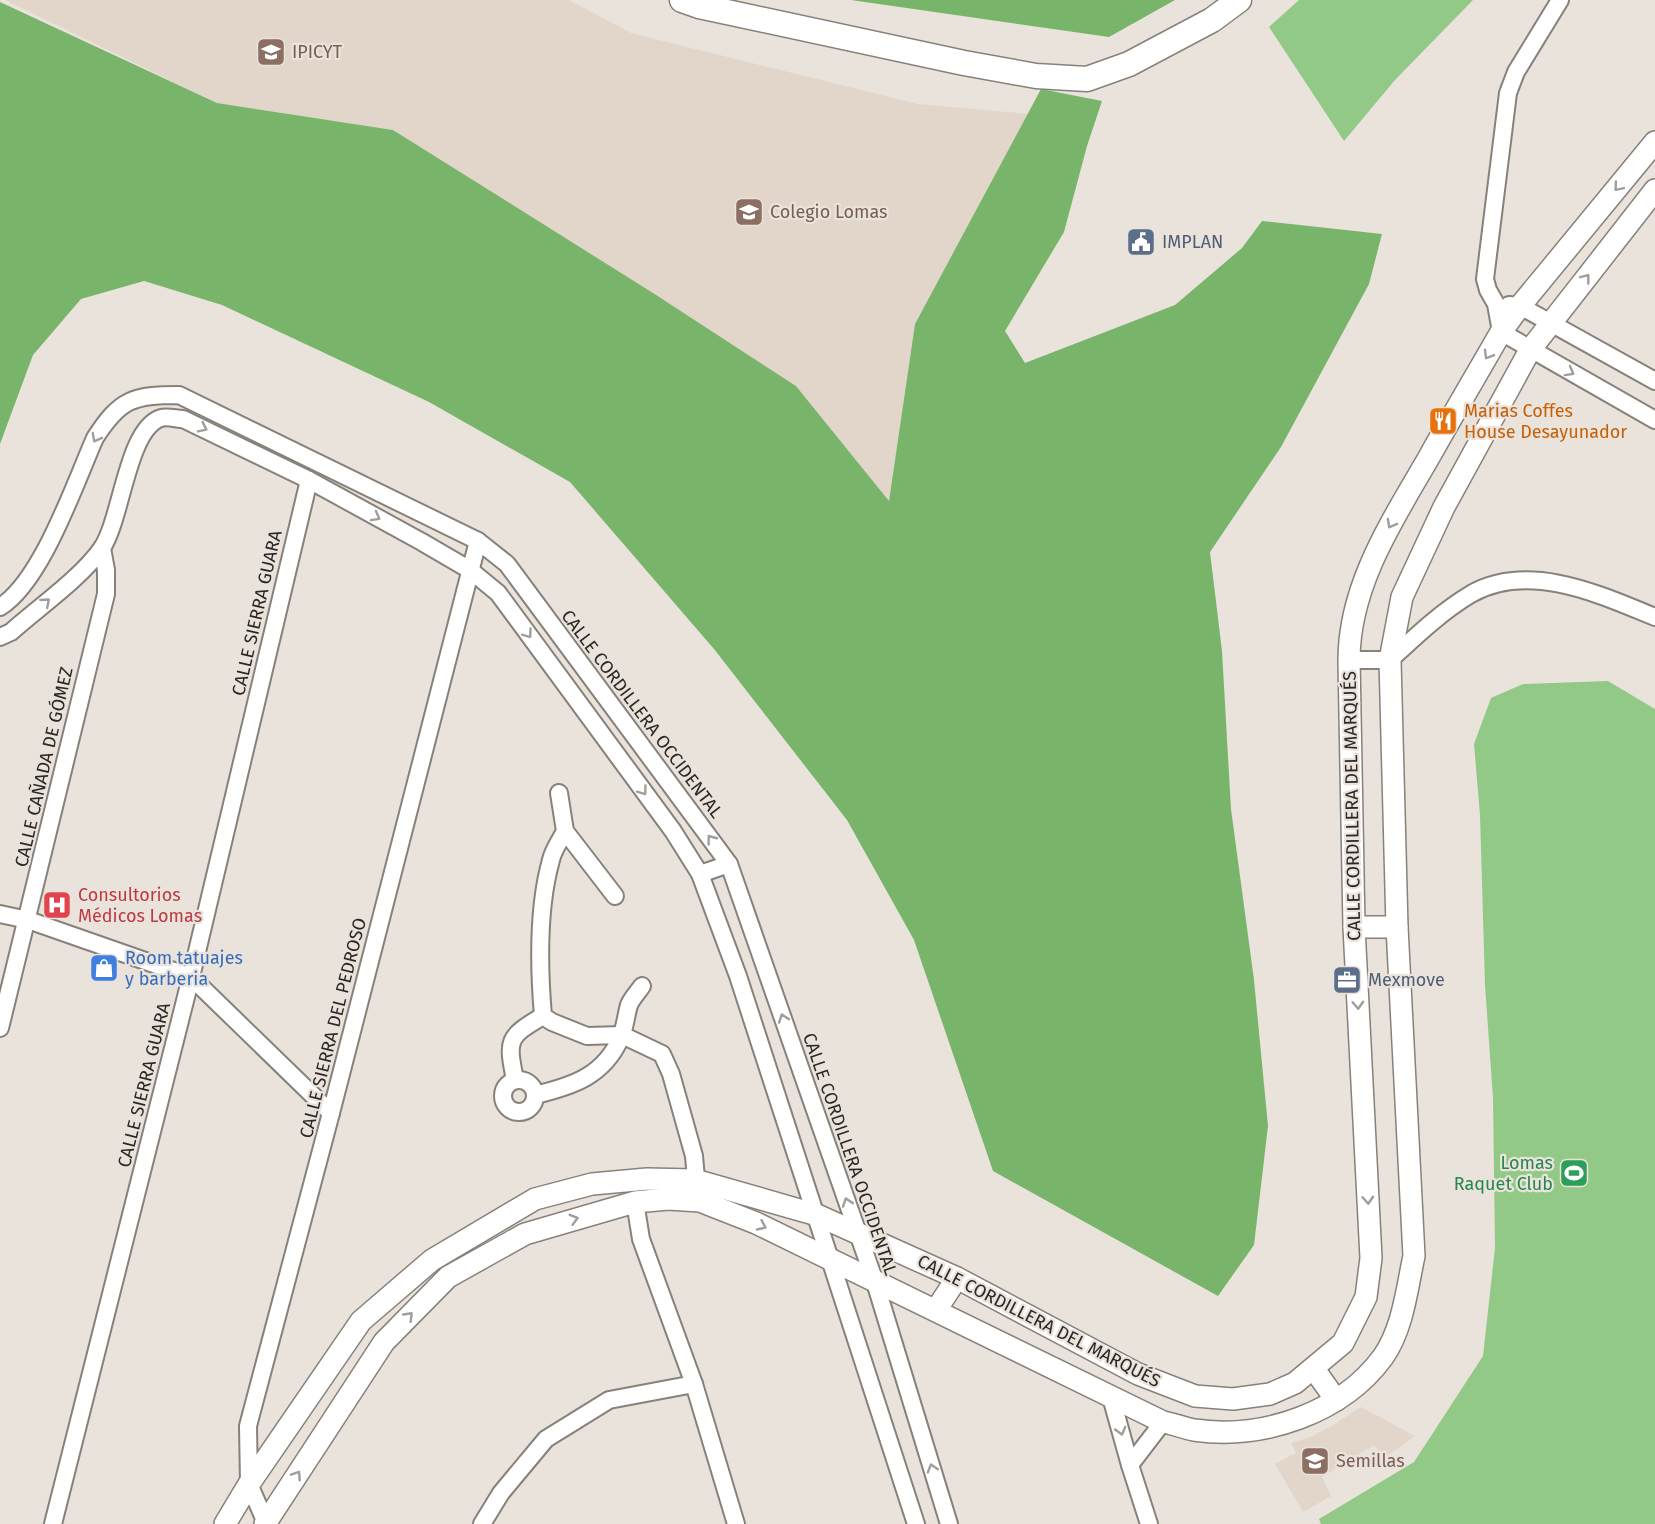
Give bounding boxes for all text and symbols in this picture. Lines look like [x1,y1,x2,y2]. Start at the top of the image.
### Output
school or university icon: IPICYT [255,36,287,68]
place label: IPICYT [292,41,343,63]
one-way arrow [1614,181,1625,192]
school or university icon: Colegio Lomas [733,196,765,228]
place label: Colegio Lomas [770,201,887,223]
public building icon: IMPLAN [1125,226,1157,258]
place label: IMPLAN [1162,231,1223,253]
one-way arrow [1578,274,1589,285]
one-way arrow [1484,349,1495,359]
one-way arrow [1564,365,1574,376]
place label: Marias Coffes House Desayunador [1464,400,1627,443]
restaurant icon: Marias Coffes House Desayunador [1427,405,1459,437]
one-way arrow [196,421,207,433]
one-way arrow [92,432,103,443]
one-way arrow [370,510,380,521]
one-way arrow [1386,518,1398,528]
street label: CALLE SIERRA GUARA [227,528,287,698]
one-way arrow [39,598,50,609]
street label: CALLE CORDILLERA OCCIDENTAL [556,606,728,822]
one-way arrow [521,628,532,639]
street label: CALLE CAÑADA DE GÓMEZ [9,665,78,869]
street label: CALLE CORDILLERA DEL MARQUÉS [1338,671,1365,941]
one-way arrow [636,785,647,796]
one-way arrow [707,834,718,845]
place label: Consultorios Médicos Lomas [78,884,202,927]
hospital icon: Consultorios Médicos Lomas [41,889,73,921]
street label: CALLE SIERRA DEL PEDROSO [295,915,371,1141]
place label: Room tatuajes y barberia [125,947,243,990]
shop icon: Room tatuajes y barberia [88,952,120,984]
office icon: Mexmove [1331,964,1363,996]
place label: Mexmove [1368,969,1445,991]
street label: CALLE SIERRA GUARA [113,1000,175,1170]
one-way arrow [1352,1000,1365,1009]
one-way arrow [778,1013,790,1024]
street label: CALLE CORDILLERA OCCIDENTAL [798,1030,902,1278]
place label: Lomas Raquet Club [1454,1152,1553,1195]
sports icon: Lomas Raquet Club [1558,1157,1590,1189]
one-way arrow [1361,1195,1374,1204]
one-way arrow [841,1198,854,1208]
one-way arrow [569,1213,579,1226]
one-way arrow [756,1219,767,1231]
street label: CALLE CORDILLERA DEL MARQUÉS [914,1249,1165,1392]
one-way arrow [402,1313,413,1324]
one-way arrow [1114,1425,1126,1436]
school or university icon: Semillas [1299,1445,1331,1477]
place label: Semillas [1336,1450,1405,1472]
one-way arrow [927,1463,939,1474]
one-way arrow [290,1471,302,1481]

